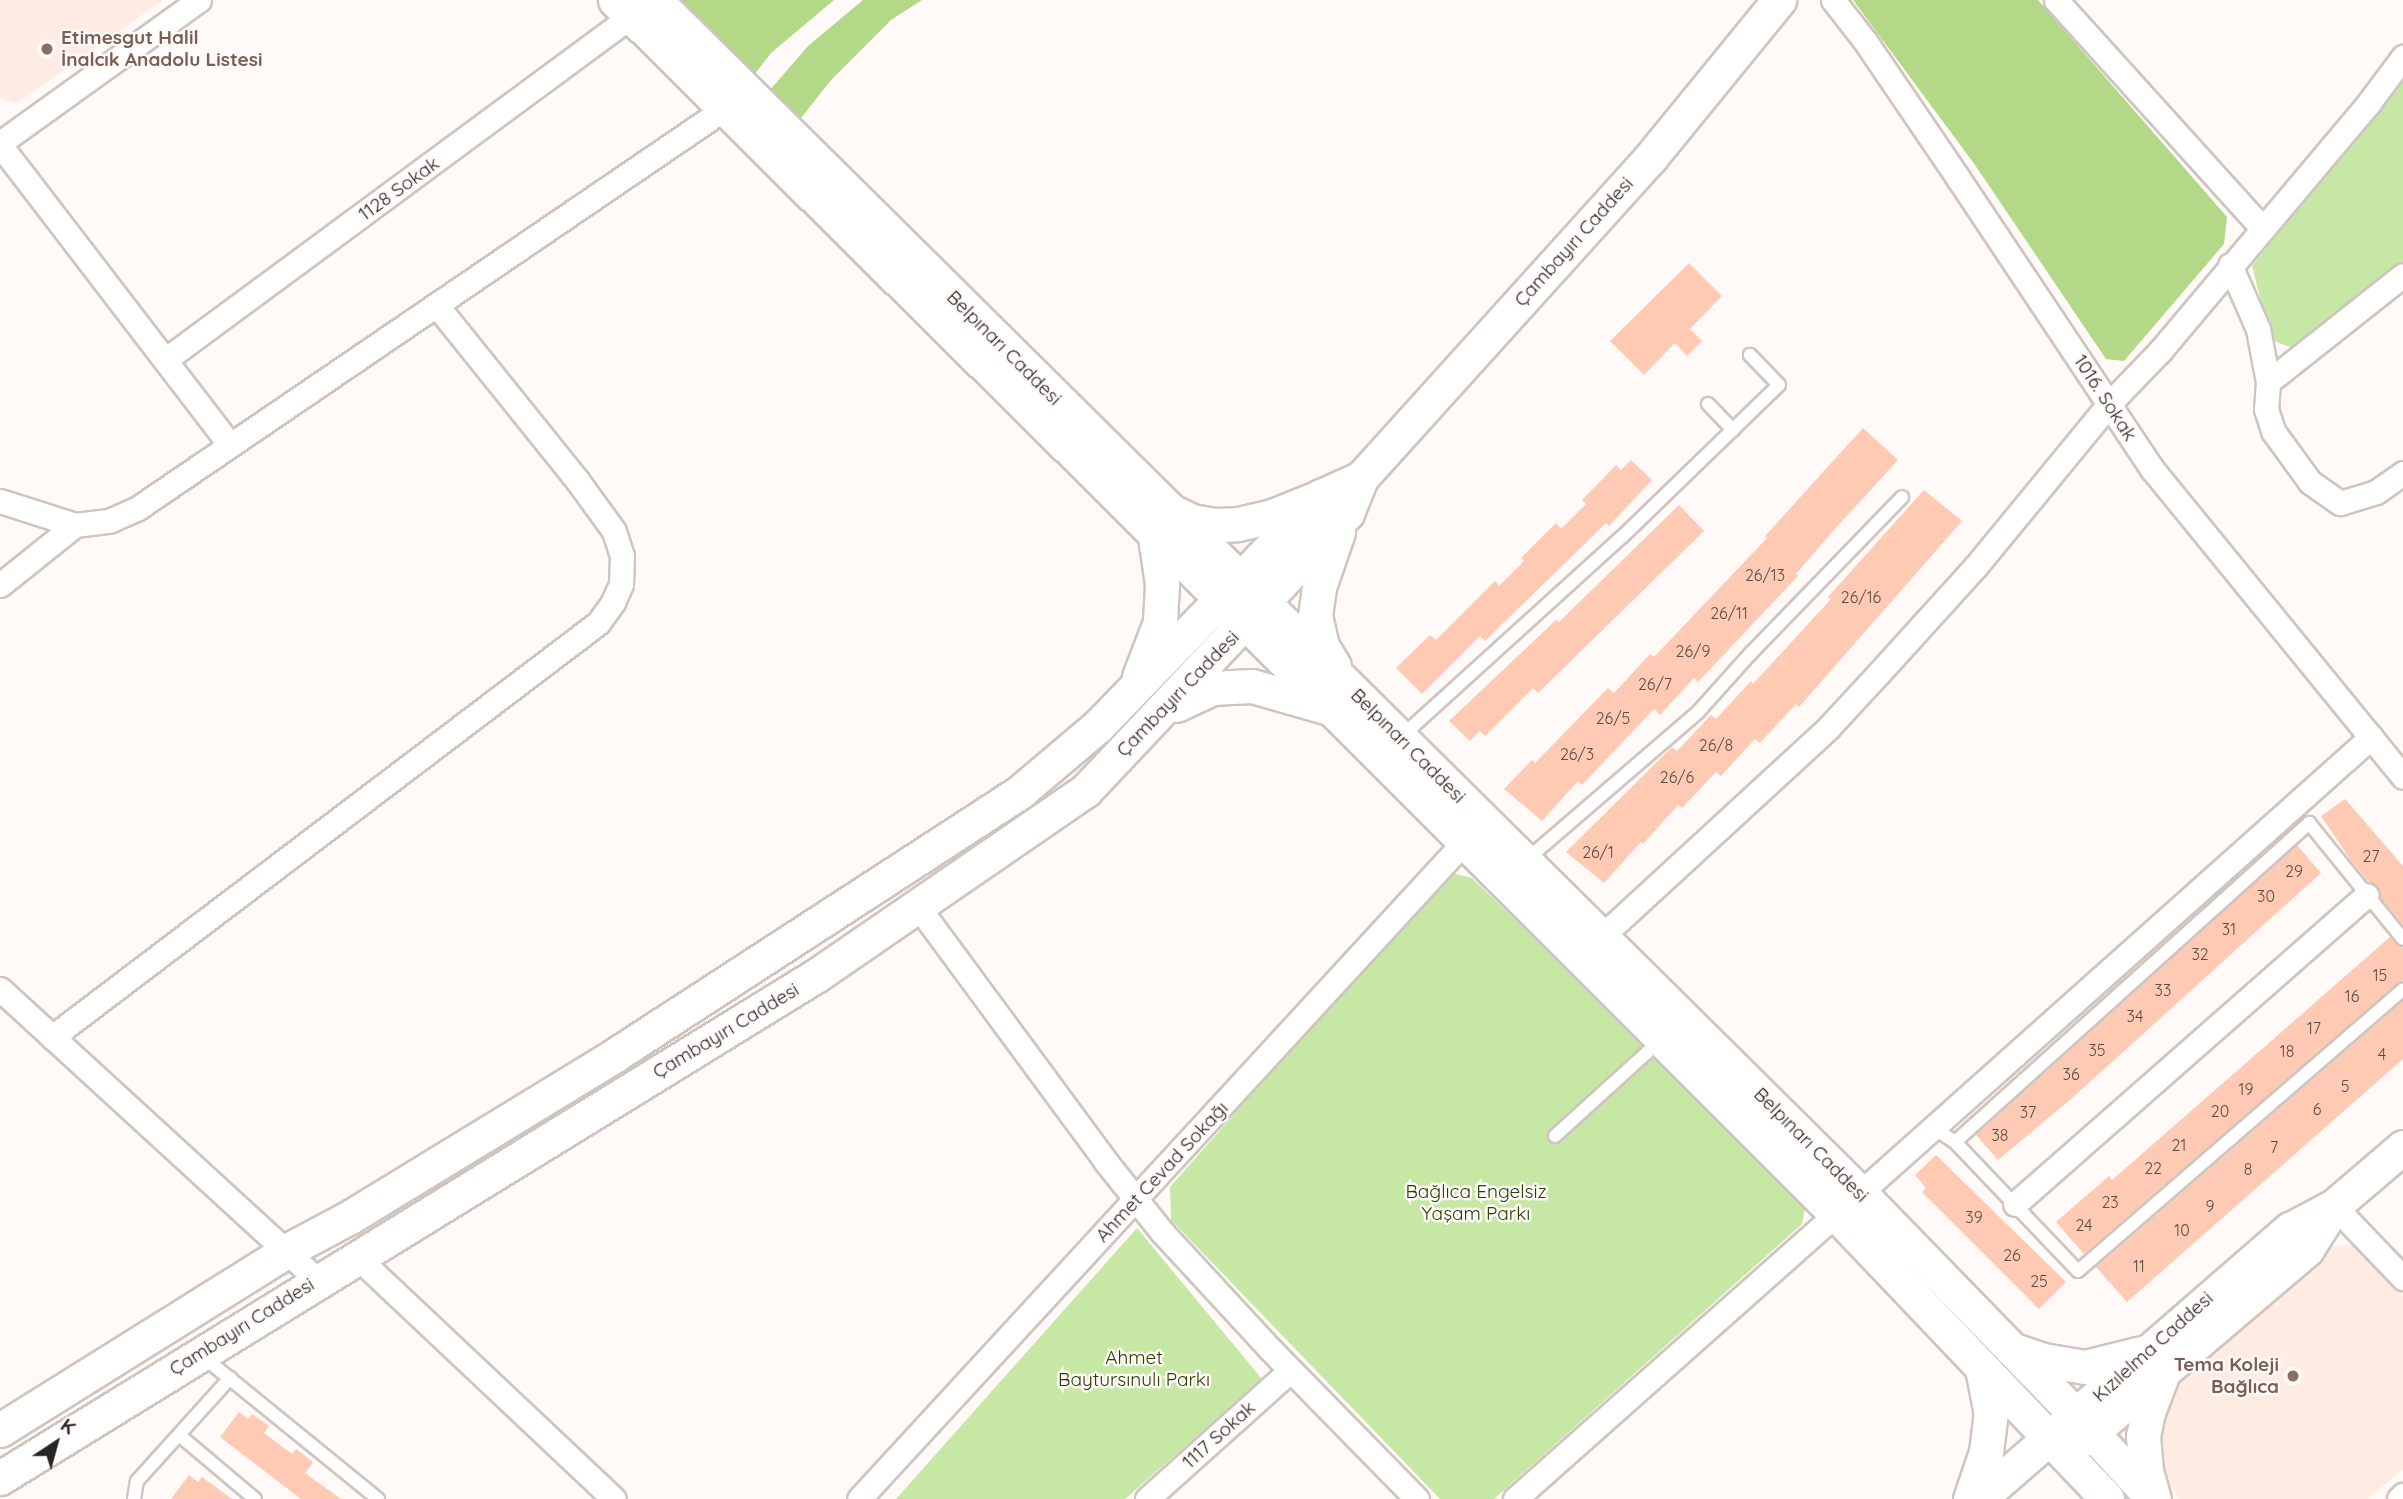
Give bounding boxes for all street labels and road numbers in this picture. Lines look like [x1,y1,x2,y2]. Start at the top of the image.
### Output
street label: 1128 Sokak [354,152,444,226]
street label: Çambayırı Caddesi [1510,173,1638,311]
street label: Belpınarı Caddesi [942,286,1066,410]
street label: 1016. Sokak [2069,351,2141,445]
street label: Çambayırı Caddesi [1112,626,1244,762]
street label: Belpınarı Caddesi [1346,684,1470,808]
street label: Çambayırı Caddesi [649,978,803,1084]
street label: Belpınarı Caddesi [1749,1083,1873,1207]
street label: Ahmet Cevad Sokağı [1091,1097,1233,1247]
street label: Çambayırı Caddesi [165,1273,319,1381]
street label: Kızılelma Caddesi [2088,1287,2218,1407]
street label: 1117 Sokak [1178,1396,1260,1474]

